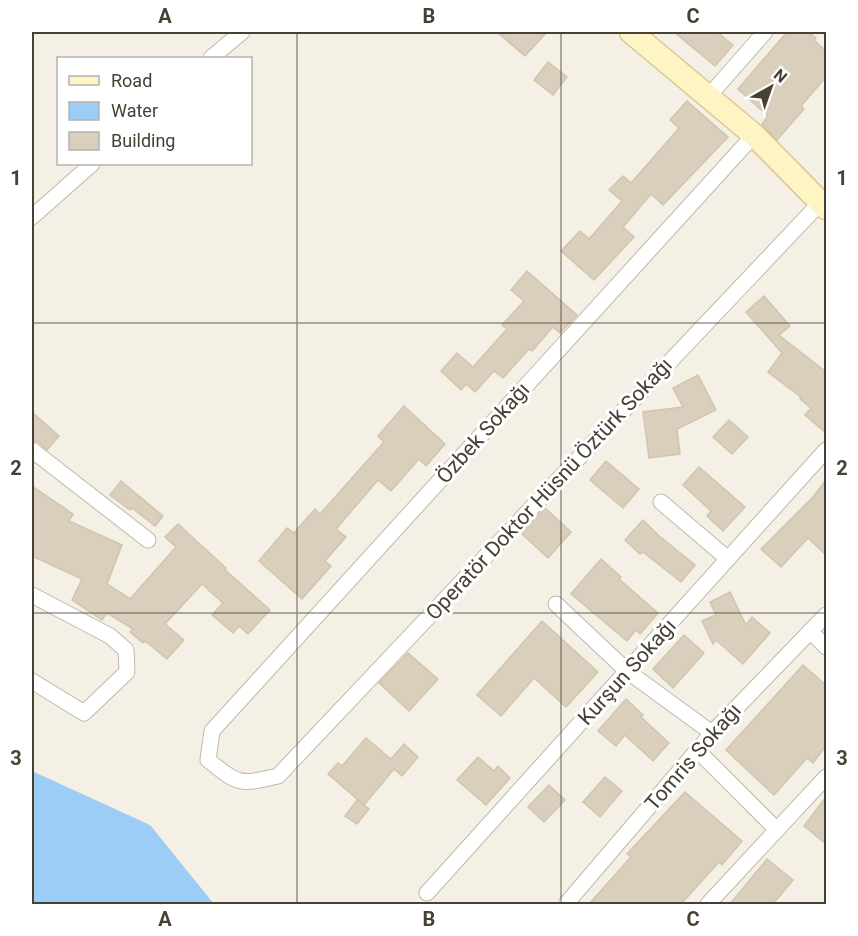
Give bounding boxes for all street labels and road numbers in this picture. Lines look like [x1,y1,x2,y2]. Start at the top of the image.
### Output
street label: Operatör Doktor Hüsnü Öztürk Sokağı [421,353,677,625]
street label: Özbek Sokağı [432,378,534,488]
street label: Kurşun Sokağı [573,614,681,730]
street label: Tomris Sokağı [640,699,746,815]

